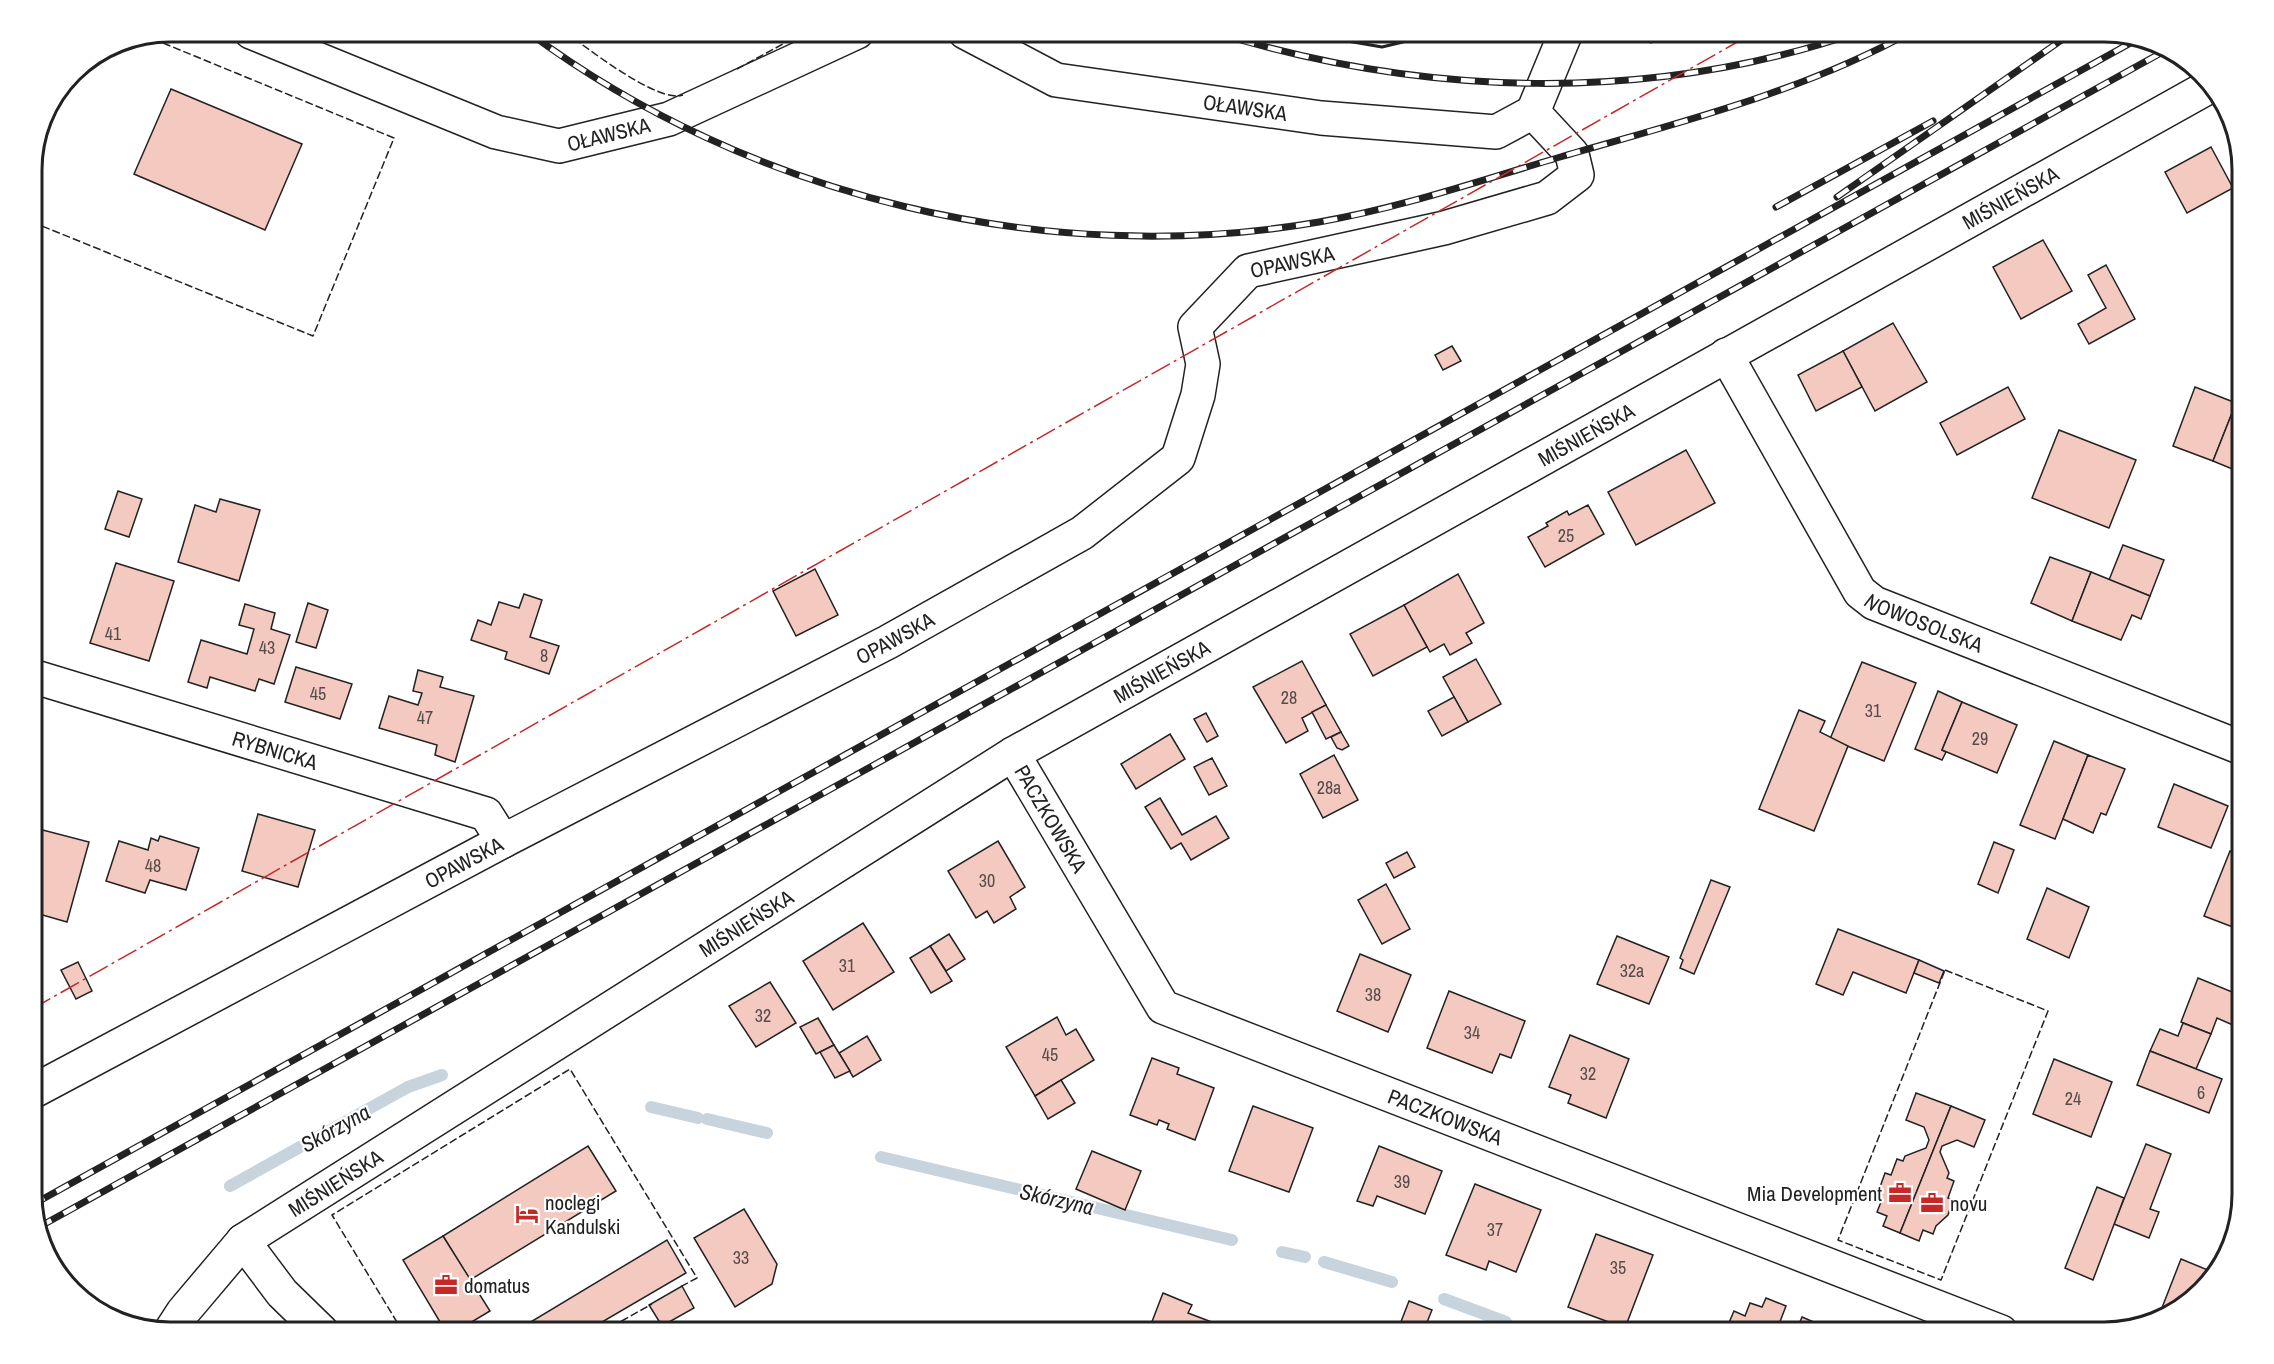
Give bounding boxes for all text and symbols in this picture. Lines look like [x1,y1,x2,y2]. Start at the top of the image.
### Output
street label: OŁAWSKA [1201,87,1290,128]
street label: OŁAWSKA [564,110,653,158]
street label: MIŚNIEŃSKA [1957,159,2064,236]
street label: OPAWSKA [1247,238,1337,285]
street label: MIŚNIEŃSKA [1532,395,1640,473]
house number: 25 [1558,523,1574,548]
street label: NOWOSOLSKA [1859,586,1988,659]
street label: OPAWSKA [850,604,940,671]
house number: 41 [105,621,122,646]
street label: MIŚNIEŃSKA [1108,632,1215,710]
house number: 43 [259,635,275,660]
house number: 8 [540,643,548,668]
house number: 45 [310,681,326,706]
house number: 28 [1281,685,1297,710]
house number: 31 [1865,698,1882,723]
house number: 47 [417,705,433,730]
street label: RYBNICKA [229,723,322,777]
house number: 29 [1972,726,1988,751]
street label: PACZKOWSKA [1008,759,1095,878]
house number: 28a [1317,775,1341,800]
street label: OPAWSKA [419,829,508,895]
house number: 48 [145,853,161,878]
house number: 30 [979,868,995,893]
street label: MIŚNIEŃSKA [693,882,799,964]
house number: 31 [839,953,856,978]
house number: 32a [1620,958,1644,983]
house number: 38 [1365,982,1381,1007]
house number: 32 [755,1003,771,1028]
house number: 34 [1464,1020,1480,1045]
house number: 45 [1042,1042,1058,1067]
house number: 32 [1580,1061,1596,1086]
house number: 6 [2197,1080,2205,1105]
street label: PACZKOWSKA [1384,1081,1507,1152]
house number: 24 [2065,1086,2081,1111]
water label: Skórzyna [295,1097,375,1159]
street label: MIŚNIEŃSKA [283,1142,388,1223]
house number: 39 [1394,1169,1410,1194]
water label: Skórzyna [1017,1176,1097,1222]
place label: Mia Development [1747,1179,1882,1208]
office icon: Mia Development [1887,1180,1913,1206]
place label: noclegi Kandulski [545,1188,621,1241]
place label: novu [1950,1189,1987,1218]
office icon: novu [1919,1190,1945,1216]
hotel icon: noclegi Kandulski [514,1201,540,1227]
house number: 37 [1487,1217,1503,1242]
house number: 33 [733,1245,749,1270]
house number: 35 [1610,1255,1626,1280]
place label: domatus [464,1271,530,1300]
office icon: domatus [433,1272,459,1298]

